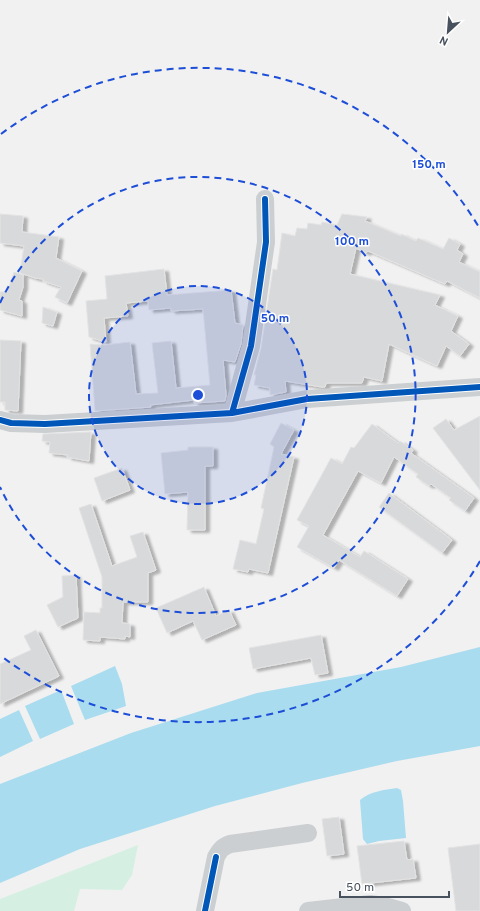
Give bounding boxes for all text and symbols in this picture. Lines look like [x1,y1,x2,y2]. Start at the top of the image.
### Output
north arrow [428,12,468,52]
text: N [437,32,451,48]
text: 150 m [412,157,446,173]
text: 100 m [335,234,369,250]
text: 50 m [261,311,289,327]
centre of rings [191,388,205,402]
scale bar [340,873,449,899]
text: 50 m [346,880,374,896]

